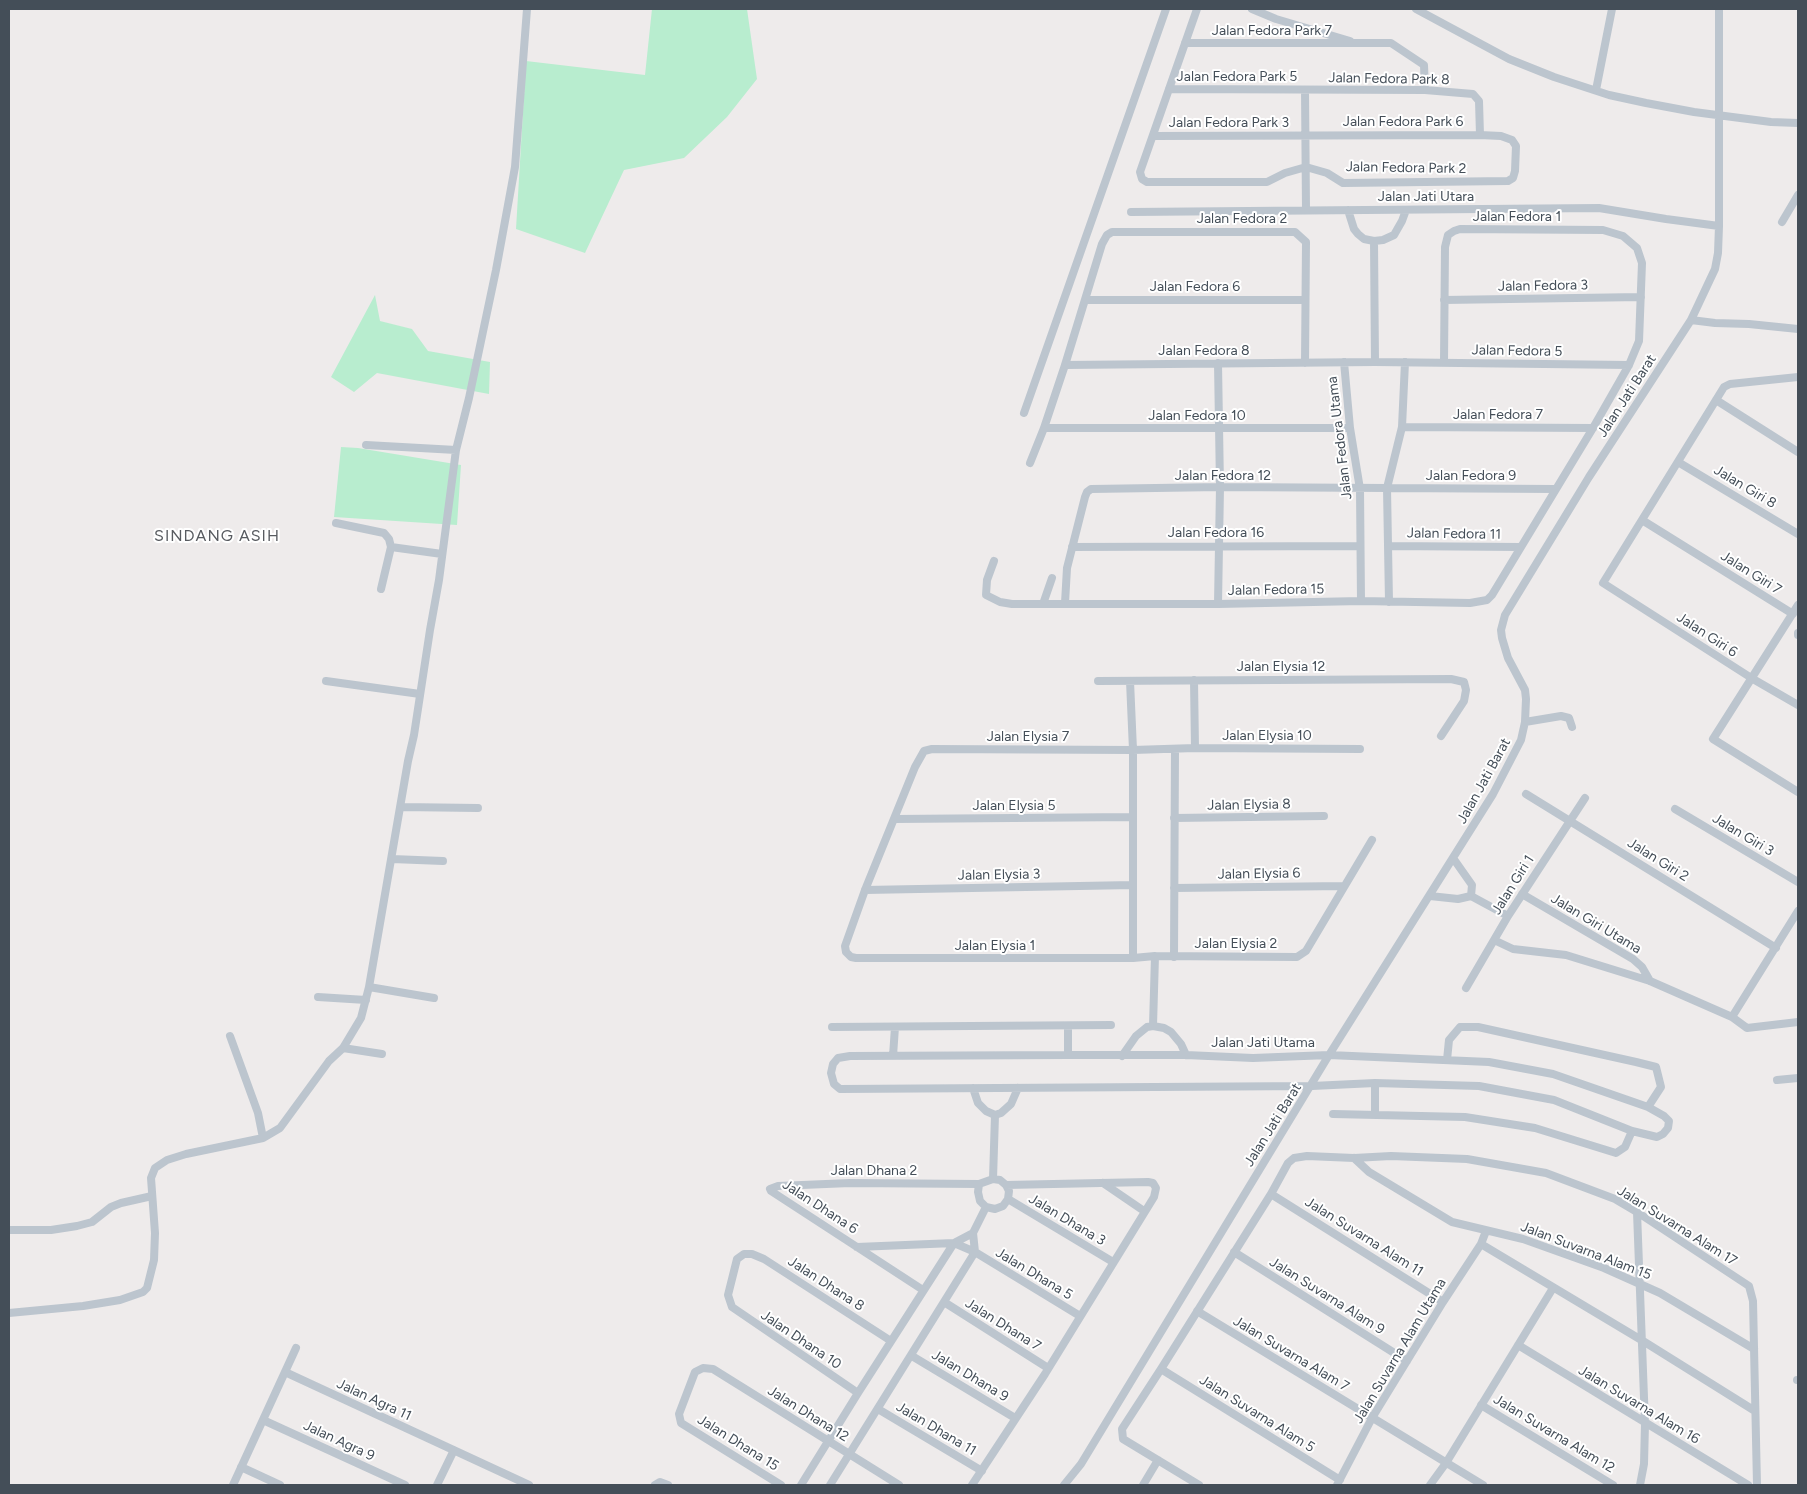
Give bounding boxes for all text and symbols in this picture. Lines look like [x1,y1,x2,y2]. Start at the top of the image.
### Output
street label: Jalan Fedora Park 7 [1212,23,1332,39]
street label: Jalan Fedora Park 5 [1177,69,1297,85]
street label: Jalan Fedora Park 8 [1328,70,1450,88]
street label: Jalan Fedora Park 6 [1343,114,1463,130]
street label: Jalan Fedora Park 3 [1169,115,1289,131]
street label: Jalan Fedora Park 2 [1346,159,1466,177]
street label: Jalan Jati Utara [1378,189,1474,205]
street label: Jalan Fedora 1 [1473,209,1561,225]
street label: Jalan Fedora 2 [1197,211,1287,227]
street label: Jalan Fedora 3 [1498,277,1588,295]
street label: Jalan Fedora 6 [1150,279,1240,295]
street label: Jalan Fedora 5 [1472,342,1562,360]
street label: Jalan Fedora 8 [1158,343,1250,359]
street label: Jalan Jati Barat [1594,352,1660,440]
street label: Jalan Fedora Utama [1324,375,1356,501]
street label: Jalan Fedora 7 [1453,407,1543,423]
street label: Jalan Fedora 10 [1148,408,1246,424]
street label: Jalan Giri 8 [1711,462,1779,512]
street label: Jalan Fedora 12 [1175,468,1271,484]
street label: Jalan Fedora 9 [1426,468,1516,484]
street label: Jalan Fedora 16 [1168,525,1264,541]
street label: Jalan Fedora 11 [1407,525,1501,543]
district label: SINDANG ASIH [153,526,281,546]
street label: Jalan Giri 7 [1717,548,1785,598]
street label: Jalan Fedora 15 [1228,581,1324,599]
street label: Jalan Giri 6 [1673,609,1741,661]
street label: Jalan Elysia 12 [1237,659,1325,675]
street label: Jalan Elysia 10 [1222,728,1312,744]
street label: Jalan Elysia 7 [987,729,1069,745]
street label: Jalan Jati Barat [1454,735,1514,827]
street label: Jalan Elysia 8 [1207,796,1291,814]
street label: Jalan Elysia 5 [973,798,1055,814]
street label: Jalan Giri 3 [1709,810,1777,860]
street label: Jalan Giri 2 [1624,835,1692,885]
street label: Jalan Giri 1 [1488,852,1538,918]
street label: Jalan Elysia 6 [1217,865,1301,883]
street label: Jalan Elysia 3 [958,866,1040,884]
street label: Jalan Giri Utama [1548,890,1644,958]
street label: Jalan Elysia 2 [1195,936,1277,952]
street label: Jalan Elysia 1 [955,938,1035,954]
street label: Jalan Jati Utama [1211,1035,1315,1051]
street label: Jalan Jati Barat [1241,1080,1305,1170]
street label: Jalan Dhana 2 [831,1163,917,1179]
street label: Jalan Dhana 6 [779,1176,861,1238]
street label: Jalan Suvarna Alam 17 [1614,1182,1740,1270]
street label: Jalan Dhana 3 [1026,1191,1108,1249]
street label: Jalan Suvarna Alam 11 [1302,1194,1426,1280]
street label: Jalan Suvarna Alam 15 [1518,1218,1654,1284]
street label: Jalan Dhana 5 [992,1244,1076,1304]
street label: Jalan Dhana 8 [785,1253,867,1315]
street label: Jalan Suvarna Alam 9 [1266,1254,1388,1338]
street label: Jalan Suvarna Alam Utama [1350,1276,1450,1426]
street label: Jalan Dhana 7 [962,1295,1044,1355]
street label: Jalan Dhana 10 [758,1307,844,1373]
street label: Jalan Suvarna Alam 7 [1230,1313,1352,1395]
street label: Jalan Dhana 9 [928,1346,1012,1406]
street label: Jalan Suvarna Alam 16 [1575,1362,1703,1448]
street label: Jalan Suvarna Alam 5 [1196,1372,1318,1456]
street label: Jalan Agra 11 [334,1375,414,1425]
street label: Jalan Dhana 12 [764,1382,852,1446]
street label: Jalan Suvarna Alam 12 [1490,1391,1618,1477]
street label: Jalan Dhana 11 [893,1399,979,1459]
street label: Jalan Dhana 15 [694,1411,782,1475]
street label: Jalan Agra 9 [301,1417,377,1465]

